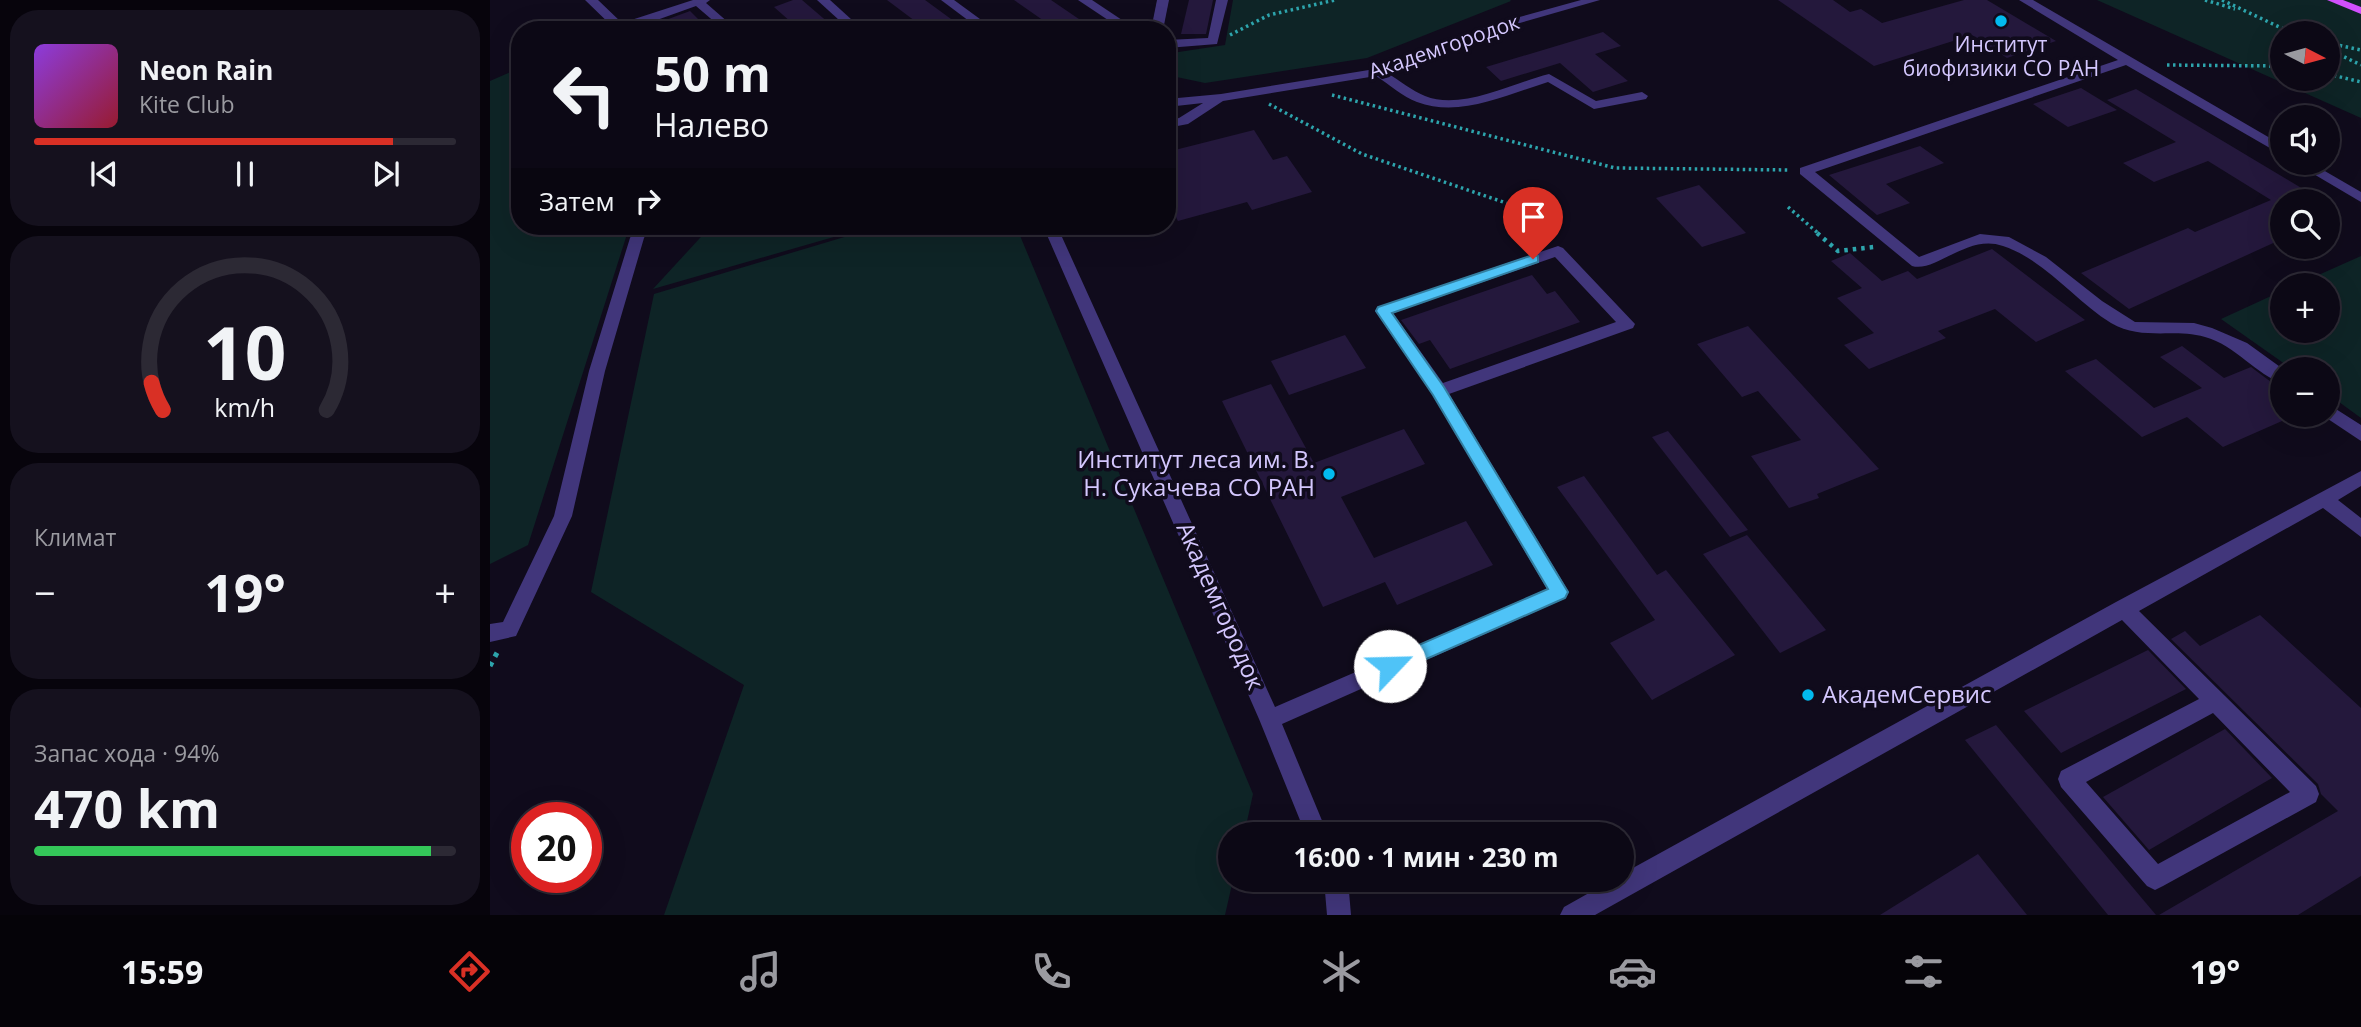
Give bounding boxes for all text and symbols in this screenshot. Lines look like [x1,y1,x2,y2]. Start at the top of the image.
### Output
street label: Академгородок [1365,7,1523,85]
marker: Институт биофизики СО РАН [1993,13,2009,29]
north arrow [2270,21,2340,91]
map controls [2270,21,2340,427]
place label: Институт биофизики СО РАН [1903,30,2099,82]
text: 50 m [654,40,771,106]
icon: left [539,49,630,140]
text: Neon Rain [139,52,273,88]
text: Kite Club [139,88,234,120]
text: Налево [654,103,769,146]
button: sound [2270,105,2340,175]
icon: previous [85,155,123,193]
icon: pause [226,155,264,193]
icon: next [367,155,405,193]
icon: right [629,182,667,220]
text: Затем [539,183,615,219]
pin [1503,187,1563,259]
button: search [2270,189,2340,259]
icon: arrive [1514,198,1552,236]
button: + [2270,273,2340,343]
text: 10 [203,303,287,402]
button: − [2270,357,2340,427]
text: km/h [215,390,275,424]
place label: Институт леса им. В. Н. Сукачева СО РАН [1077,442,1315,503]
marker: Институт леса им. В. Н. Сукачева СО РАН [1321,466,1337,482]
street label: Академгородок [1170,516,1273,695]
text: Климат [34,521,116,553]
text: 19° [204,556,286,627]
text: − [34,566,56,618]
text: + [434,566,456,618]
position arrow [1353,629,1427,703]
place label: АкадемСервис [1822,677,1992,710]
marker: АкадемСервис [1800,687,1816,703]
text: Запас хода · 94% [34,737,219,769]
text: 470 km [34,772,220,843]
speed limit sign: 20 [511,802,602,893]
text: 16:00 · 1 мин · 230 m [1293,839,1559,875]
icon: directions [445,947,494,996]
icon: music [736,947,785,996]
icon: phone [1027,947,1076,996]
icon: climate [1317,947,1366,996]
icon: car [1608,947,1657,996]
icon: filters [1899,947,1948,996]
text: 15:59 [121,950,203,993]
text: 19° [2190,950,2240,993]

